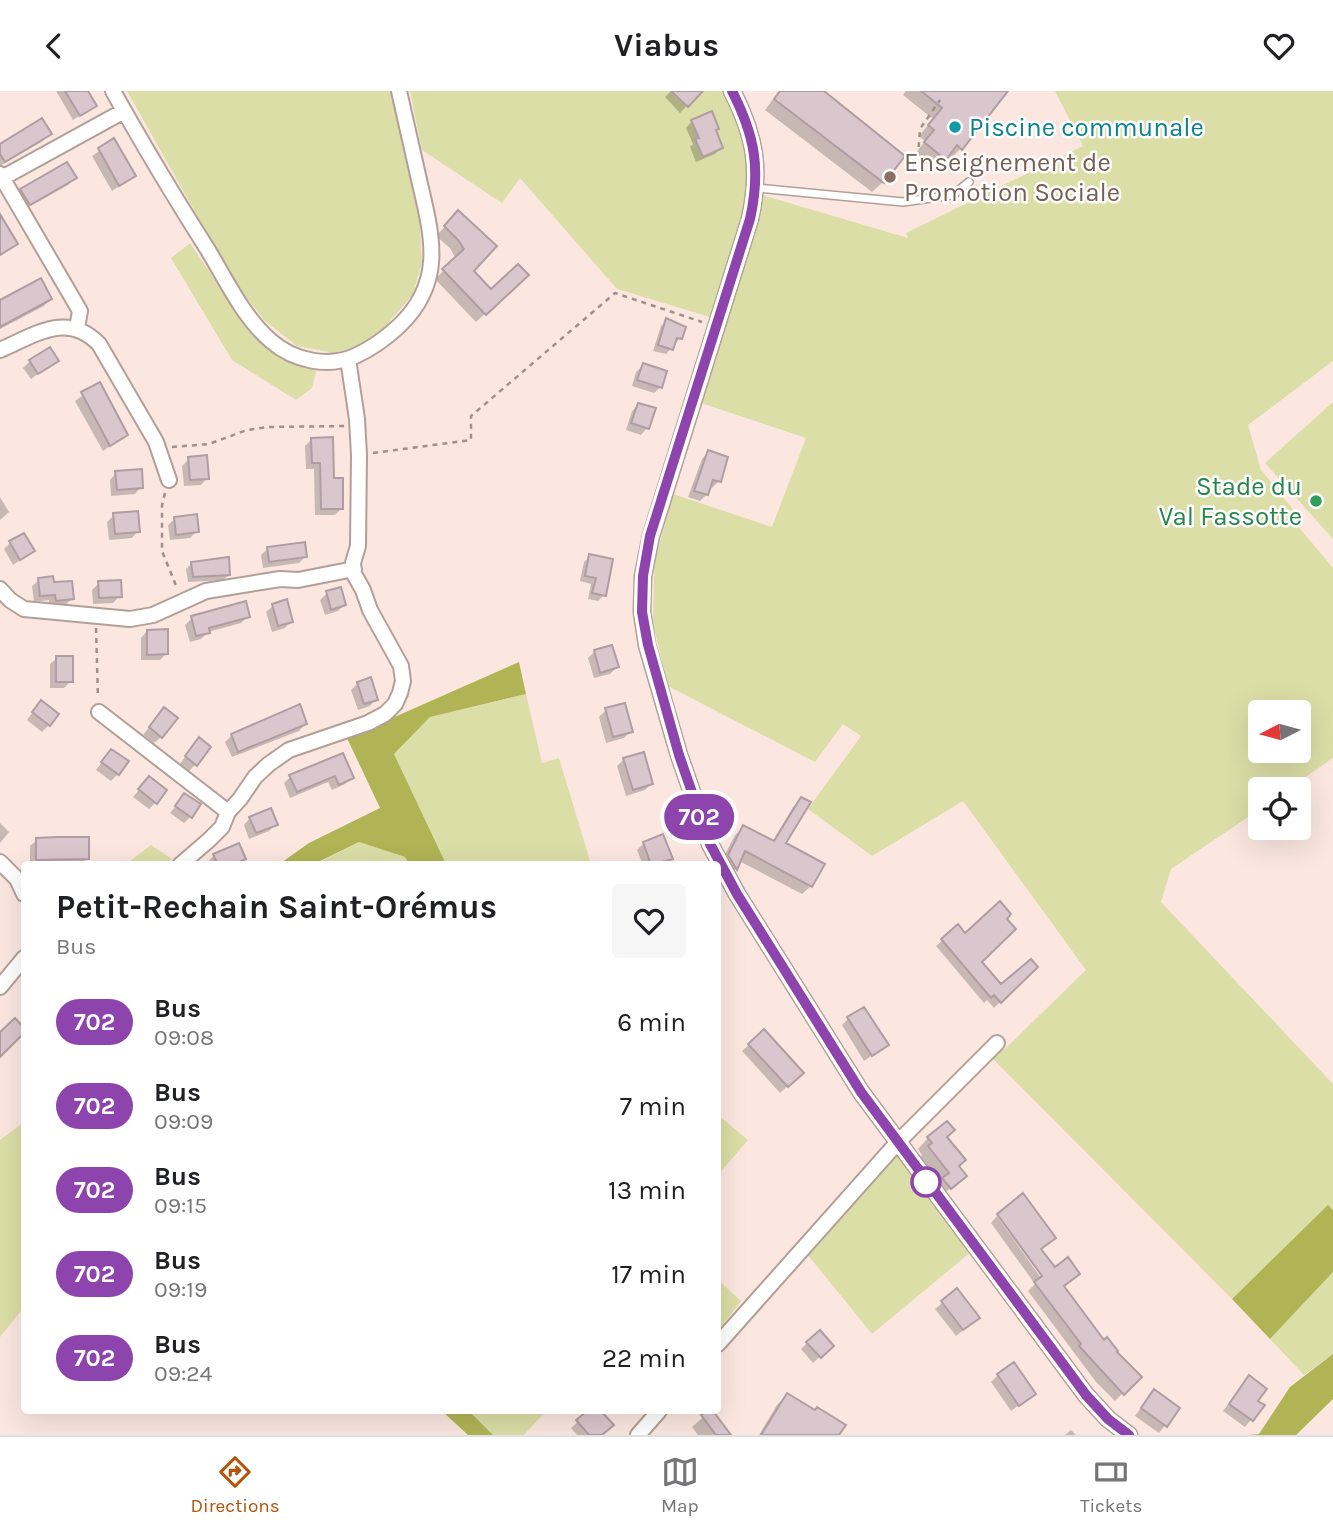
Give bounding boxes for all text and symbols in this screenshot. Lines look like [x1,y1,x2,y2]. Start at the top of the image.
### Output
icon: back [35,27,73,65]
text: Viabus [614,27,719,64]
icon: heart [1260,27,1298,65]
place label: Piscine communale [969,112,1204,143]
marker: Piscine communale [947,119,963,135]
place label: Enseignement de Promotion Sociale [904,147,1120,208]
marker: Enseignement de Promotion Sociale [882,169,898,185]
place label: Stade du Val Fassotte [1159,471,1302,532]
marker: Stade du Val Fassotte [1308,493,1324,509]
north arrow [1248,700,1311,763]
map controls [1248,700,1311,840]
button: locate [1248,777,1311,840]
line badge: 702 [659,794,739,840]
text: 702 [678,803,720,831]
button: heart [612,884,686,958]
text: Petit-Rechain Saint-Orémus [56,888,497,926]
text: Bus [56,933,96,960]
text: Bus [154,993,201,1024]
text: 6 min [617,1007,686,1038]
text: 702 [74,1008,115,1036]
text: 09:08 [154,1024,214,1051]
text: Bus [154,1077,201,1108]
text: 7 min [620,1091,686,1122]
text: 702 [74,1092,115,1120]
text: 09:09 [154,1108,213,1135]
text: Bus [154,1161,201,1192]
unlabelled marker [911,1167,941,1197]
text: 13 min [608,1175,686,1206]
text: 702 [74,1176,115,1204]
text: 09:15 [154,1192,207,1219]
text: Bus [154,1245,201,1276]
text: 17 min [611,1259,686,1290]
text: 702 [74,1260,115,1288]
text: 09:19 [154,1276,207,1303]
text: Bus [154,1329,201,1360]
text: 22 min [602,1343,686,1374]
text: 702 [74,1344,115,1372]
text: 09:24 [154,1360,212,1387]
tab: Directions [191,1453,280,1517]
tab: Map [661,1453,699,1517]
tab: Tickets [1080,1453,1142,1517]

